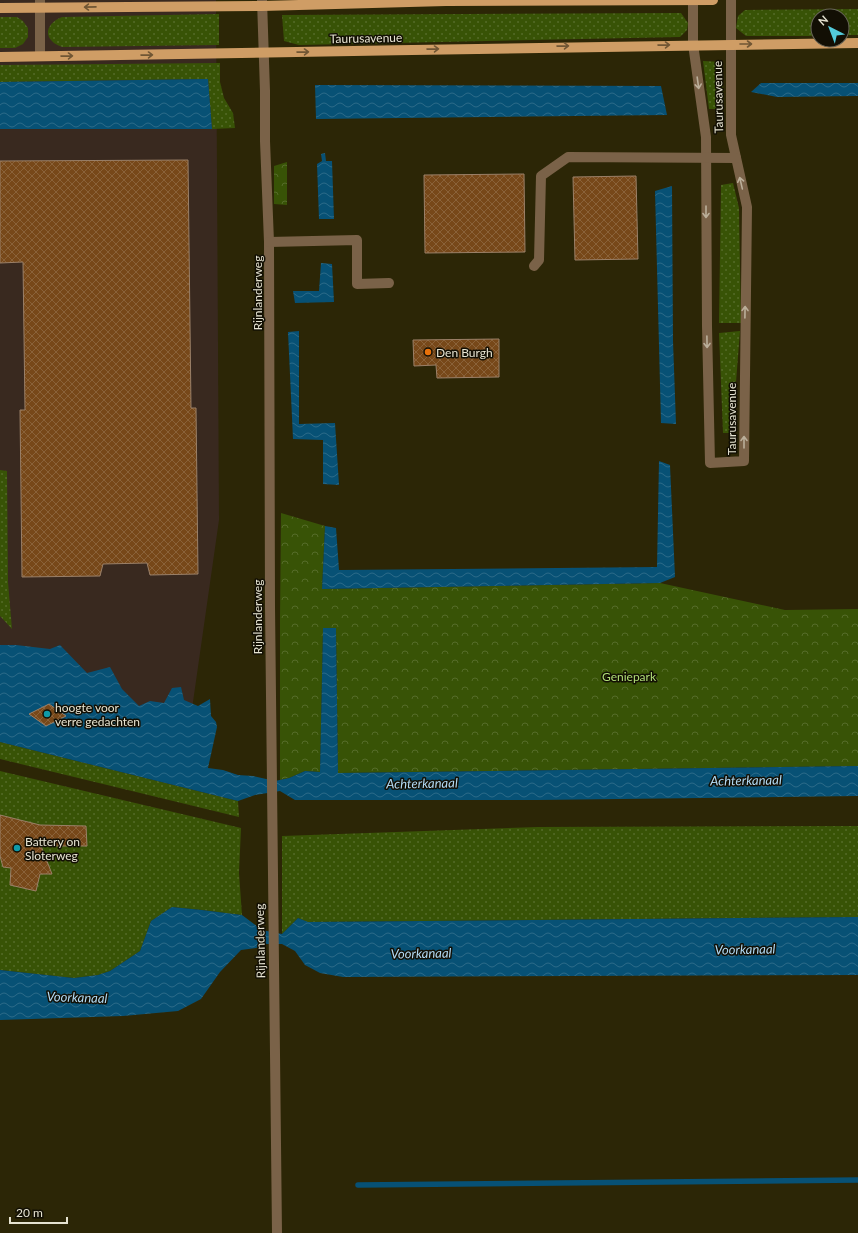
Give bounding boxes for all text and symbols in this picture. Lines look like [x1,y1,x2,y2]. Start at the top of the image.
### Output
one-way arrow [84,3,97,11]
north arrow [810,8,850,48]
text: N [815,13,830,28]
street label: Taurusavenue [330,30,402,46]
one-way arrow [739,40,752,48]
one-way arrow [657,41,670,49]
one-way arrow [556,43,569,50]
one-way arrow [426,45,439,53]
one-way arrow [296,48,309,56]
one-way arrow [140,51,153,59]
one-way arrow [60,52,73,60]
street label: Taurusavenue [710,61,726,133]
one-way arrow [694,76,702,89]
one-way arrow [737,177,745,190]
one-way arrow [702,205,710,218]
street label: Rijnlanderweg [250,256,265,330]
one-way arrow [741,306,749,319]
one-way arrow [703,335,711,348]
place label: Den Burgh [436,345,493,360]
marker: Den Burgh [423,347,433,357]
street label: Taurusavenue [724,383,739,455]
one-way arrow [740,436,748,449]
street label: Rijnlanderweg [250,580,265,654]
park label: Geniepark [602,669,657,684]
place label: hoogte voor verre gedachten [55,700,140,729]
marker: hoogte voor verre gedachten [42,709,52,719]
water label: Achterkanaal [709,771,782,789]
water label: Achterkanaal [385,774,458,792]
place label: Battery on Sloterweg [25,834,80,863]
marker: Battery on Sloterweg [12,843,22,853]
street label: Rijnlanderweg [252,904,268,978]
water label: Voorkanaal [714,940,776,958]
water label: Voorkanaal [390,944,452,962]
water label: Voorkanaal [46,988,108,1006]
scale bar [10,1199,67,1225]
text: 20 m [16,1205,43,1220]

